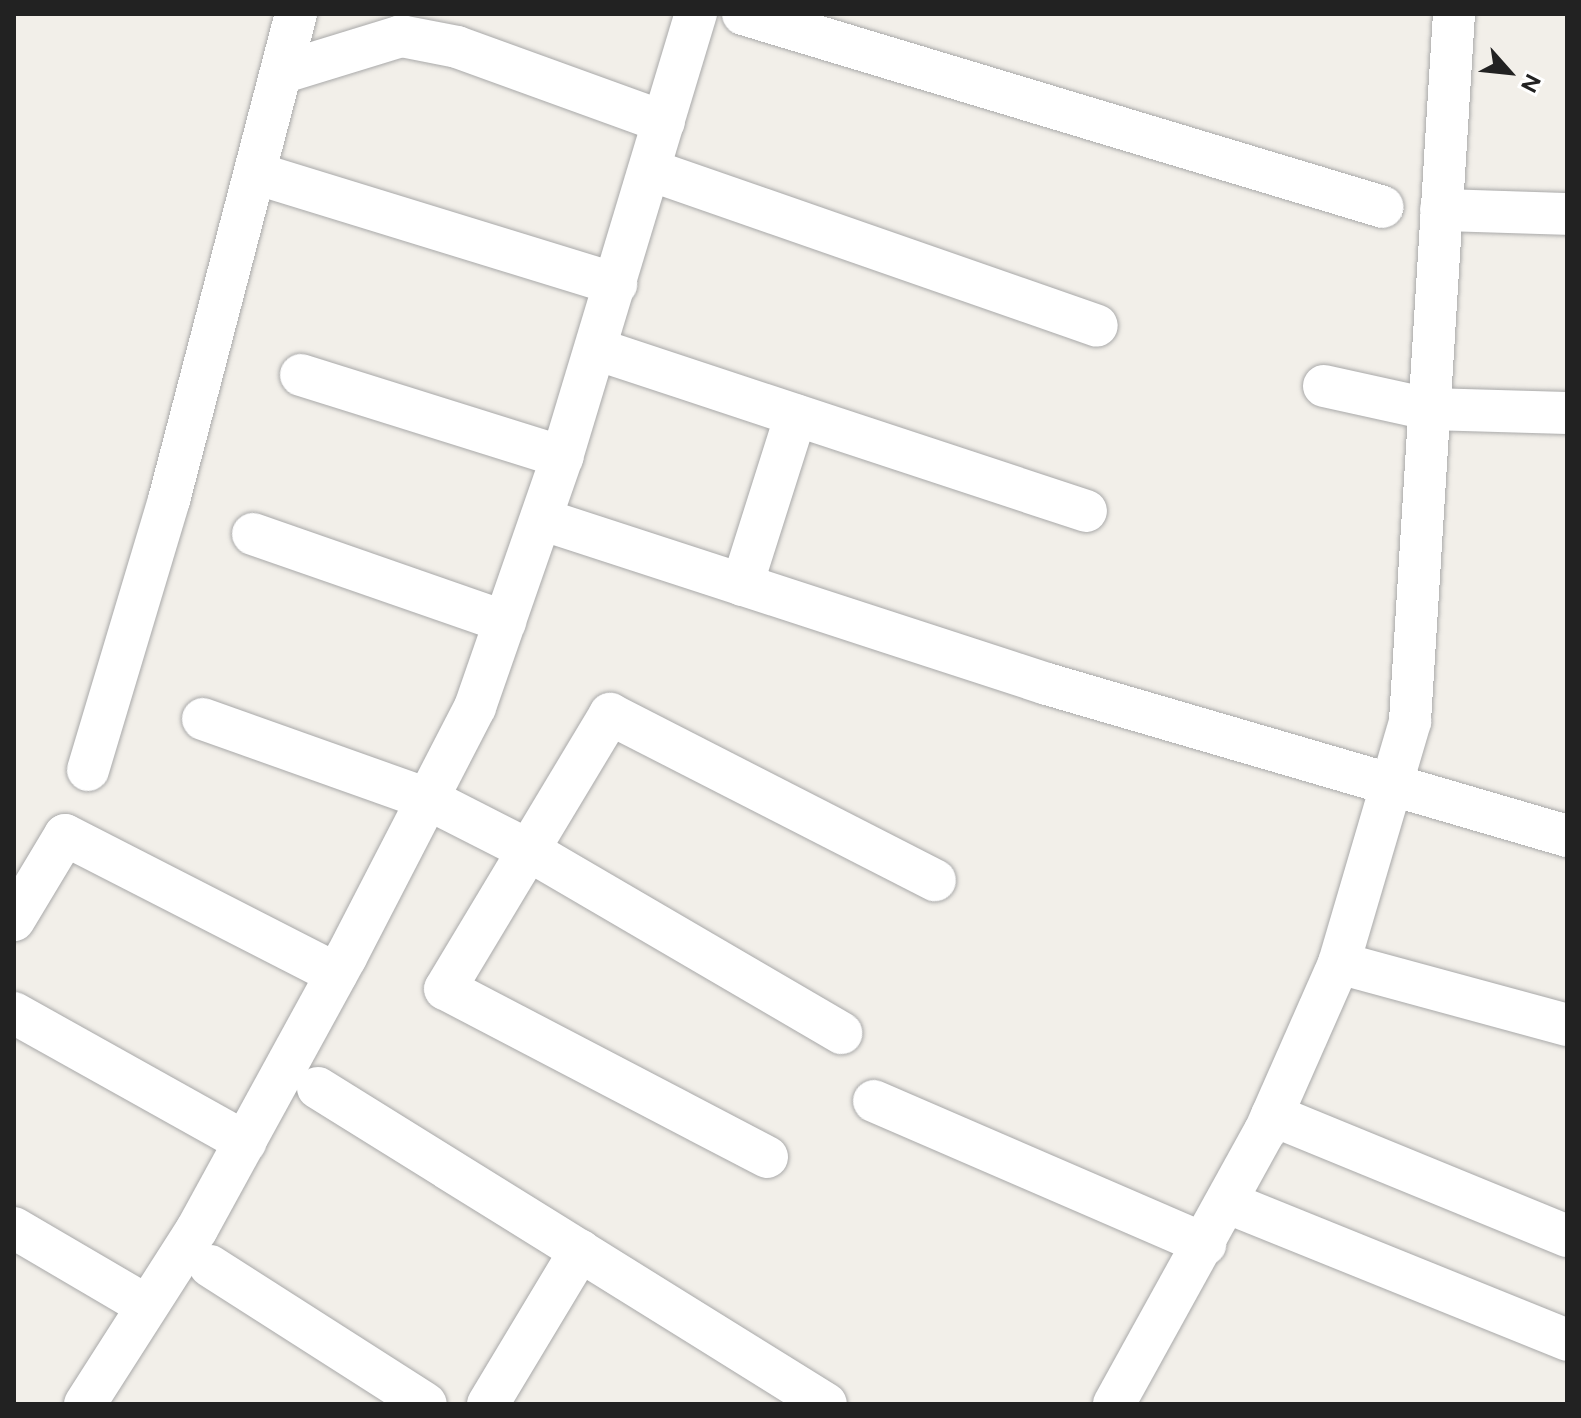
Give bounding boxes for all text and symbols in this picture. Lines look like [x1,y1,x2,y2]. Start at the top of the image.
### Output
north arrow [1469,32,1549,112]
text: N [1515,69,1547,97]

